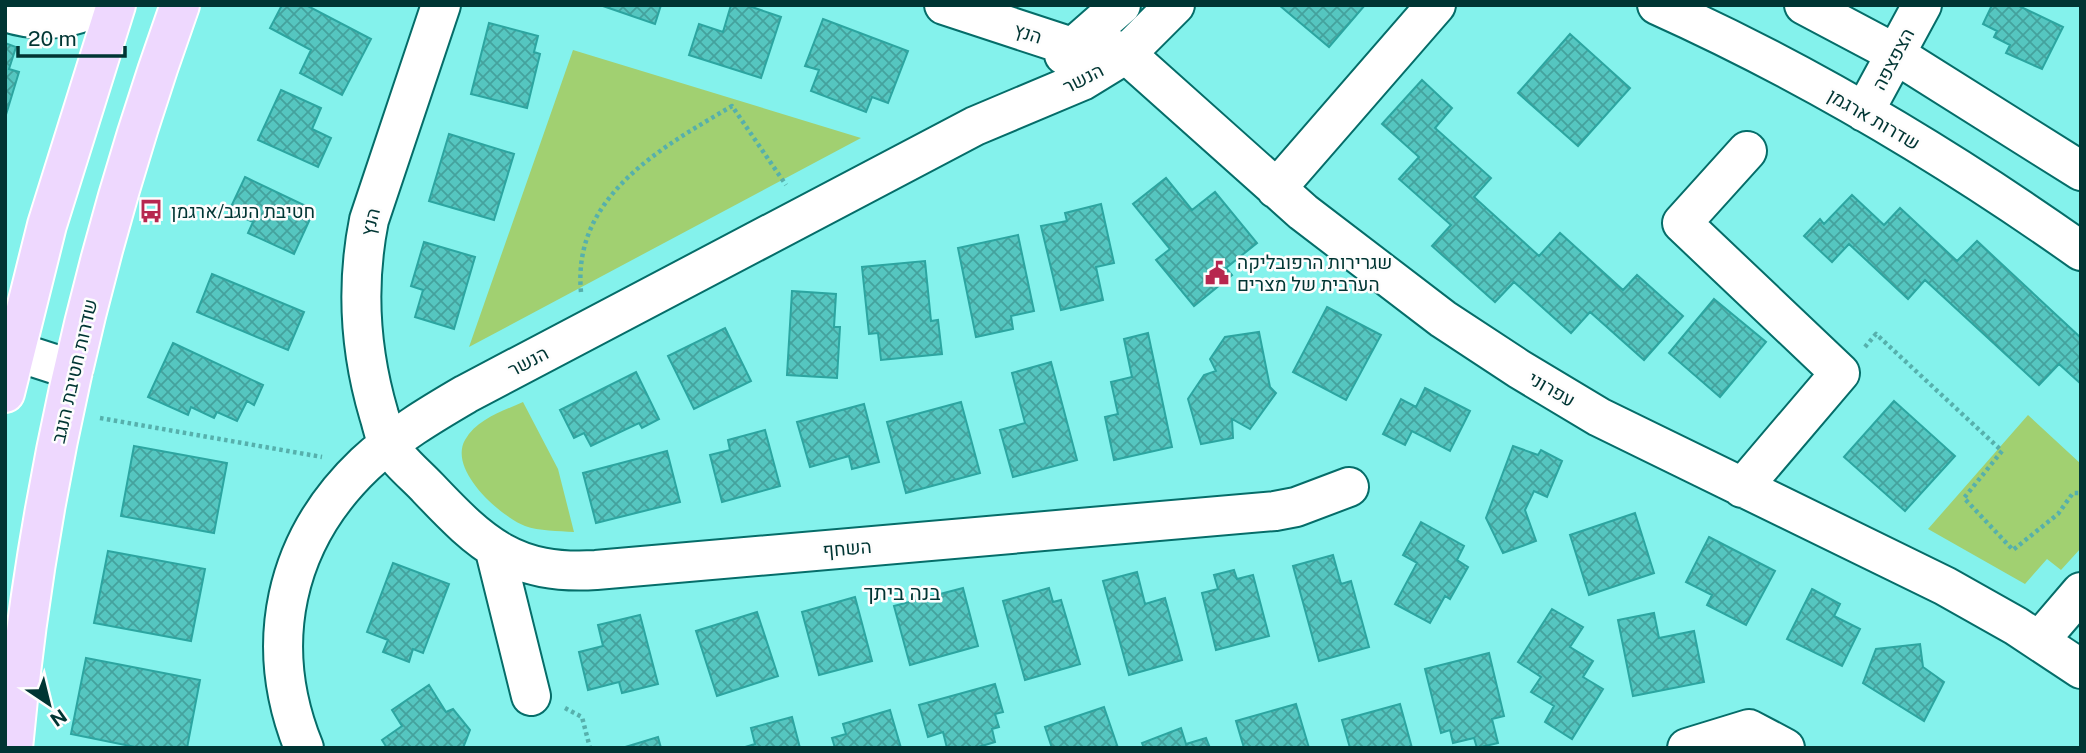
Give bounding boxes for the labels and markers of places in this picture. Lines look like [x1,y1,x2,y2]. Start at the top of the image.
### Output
bus stop icon: חטיבת הנגב/ארגמן [137,197,165,225]
place label: חטיבת הנגב/ארגמן [171,200,315,222]
place label: שגרירות הרפובליקה הערבית של מצרים [1237,251,1392,295]
public building icon: שגרירות הרפובליקה הערבית של מצרים [1203,259,1231,287]

